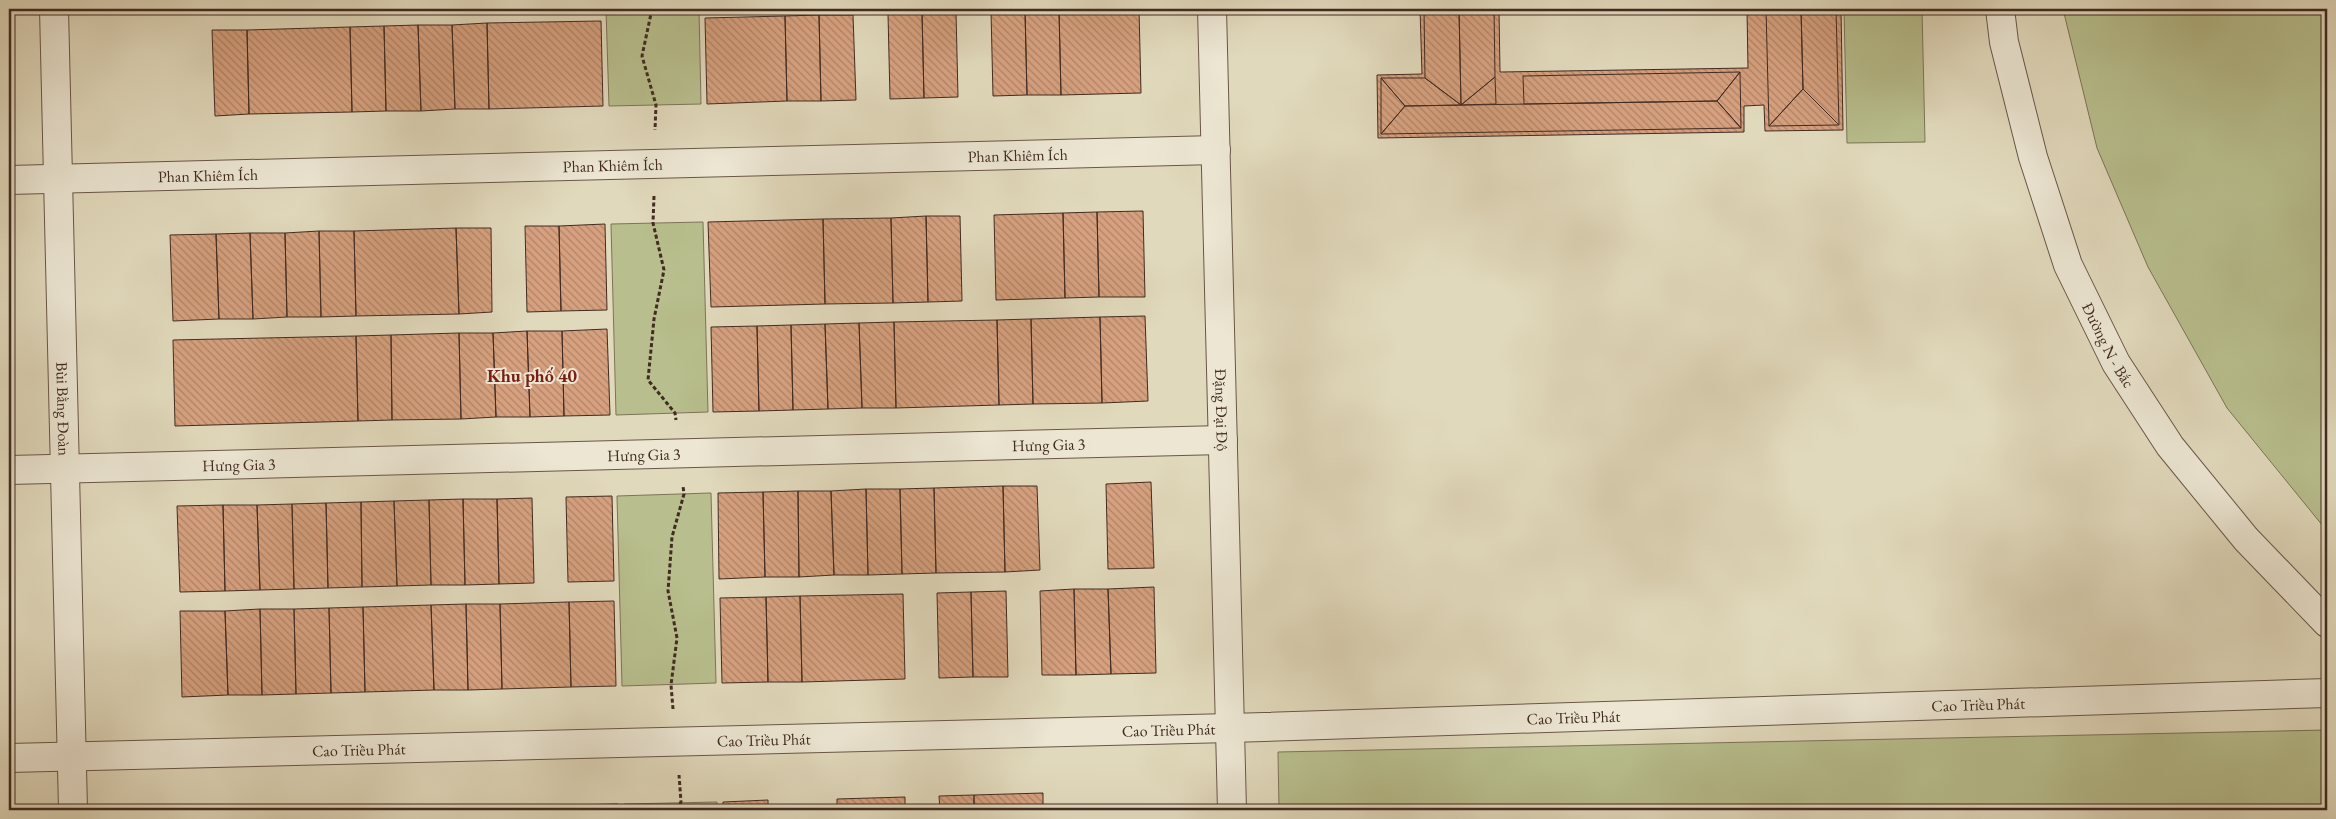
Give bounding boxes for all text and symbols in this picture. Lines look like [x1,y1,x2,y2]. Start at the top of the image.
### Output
street label: Phan Khiêm Ích [967,144,1068,167]
street label: Phan Khiêm Ích [562,154,663,177]
street label: Phan Khiêm Ích [158,164,258,187]
street label: Đường N - Bắc [2077,299,2139,392]
street label: Bùi Bằng Đoàn [51,362,75,457]
district label: Khu phố 40 [487,364,578,387]
street label: Đặng Đại Độ [1210,368,1233,452]
street label: Hưng Gia 3 [1012,433,1086,456]
street label: Hưng Gia 3 [607,443,681,466]
street label: Hưng Gia 3 [202,453,276,476]
street label: Cao Triều Phát [1931,693,2025,717]
street label: Cao Triều Phát [1526,706,1621,730]
street label: Cao Triều Phát [1122,718,1216,742]
street label: Cao Triều Phát [717,728,811,752]
street label: Cao Triều Phát [312,738,406,762]

